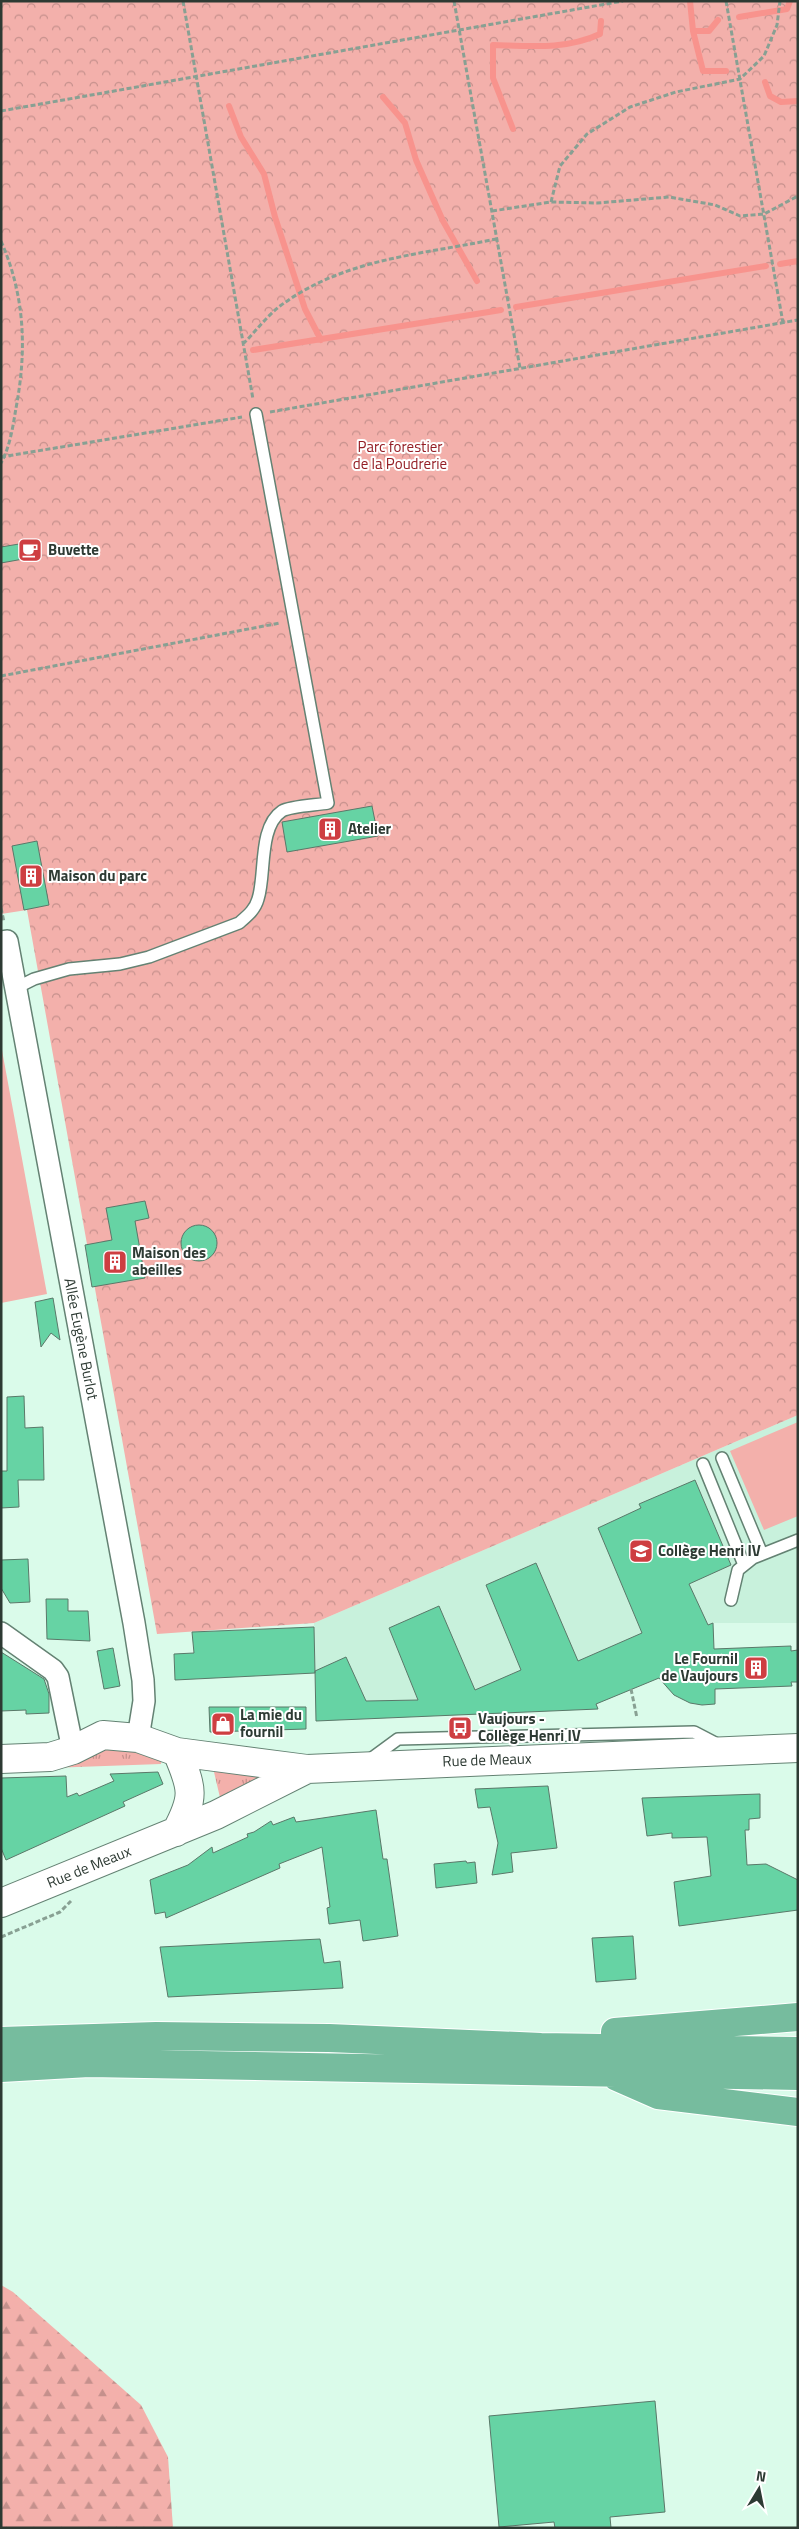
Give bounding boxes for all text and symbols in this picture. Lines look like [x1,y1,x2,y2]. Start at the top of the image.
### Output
park label: Parc forestier de la Poudrerie [353,435,447,475]
cafe icon: Buvette [17,537,43,563]
place label: Buvette [48,538,99,561]
building icon: Atelier [317,816,343,842]
place label: Atelier [348,817,392,840]
building icon: Maison du parc [18,863,44,889]
place label: Maison du parc [48,864,147,887]
place label: Maison des abeilles [132,1241,206,1281]
building icon: Maison des abeilles [102,1249,128,1275]
street label: Allée Eugène Burlot [58,1276,105,1403]
school or university icon: Collège Henri IV [628,1538,654,1564]
place label: Collège Henri IV [658,1539,761,1562]
place label: Le Fournil de Vaujours [661,1647,738,1687]
building icon: Le Fournil de Vaujours [743,1655,769,1681]
place label: La mie du fournil [240,1703,302,1743]
place label: Vaujours - Collège Henri IV [478,1707,581,1747]
shop icon: La mie du fournil [210,1711,236,1737]
bus stop icon: Vaujours - Collège Henri IV [447,1715,473,1741]
street label: Rue de Meaux [442,1746,532,1773]
street label: Rue de Meaux [43,1839,135,1894]
north arrow [734,2464,784,2514]
text: N [755,2465,768,2487]

